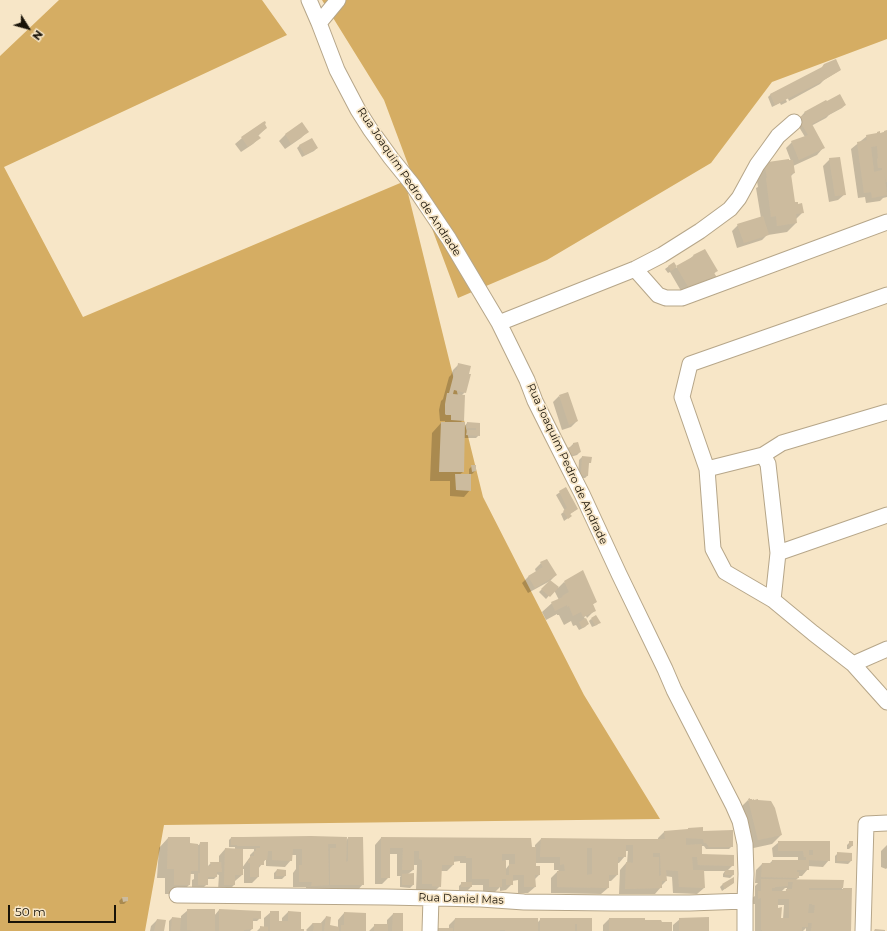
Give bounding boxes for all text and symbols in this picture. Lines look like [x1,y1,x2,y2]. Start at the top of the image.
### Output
north arrow [8,8,48,48]
text: N [29,27,46,43]
street label: Rua Joaquim Pedro de Andrade [354,105,464,259]
street label: Rua Joaquim Pedro de Andrade [524,381,610,547]
street label: Rua Daniel Mas [418,891,504,907]
scale bar [10,897,118,923]
text: 50 m [15,904,46,919]

